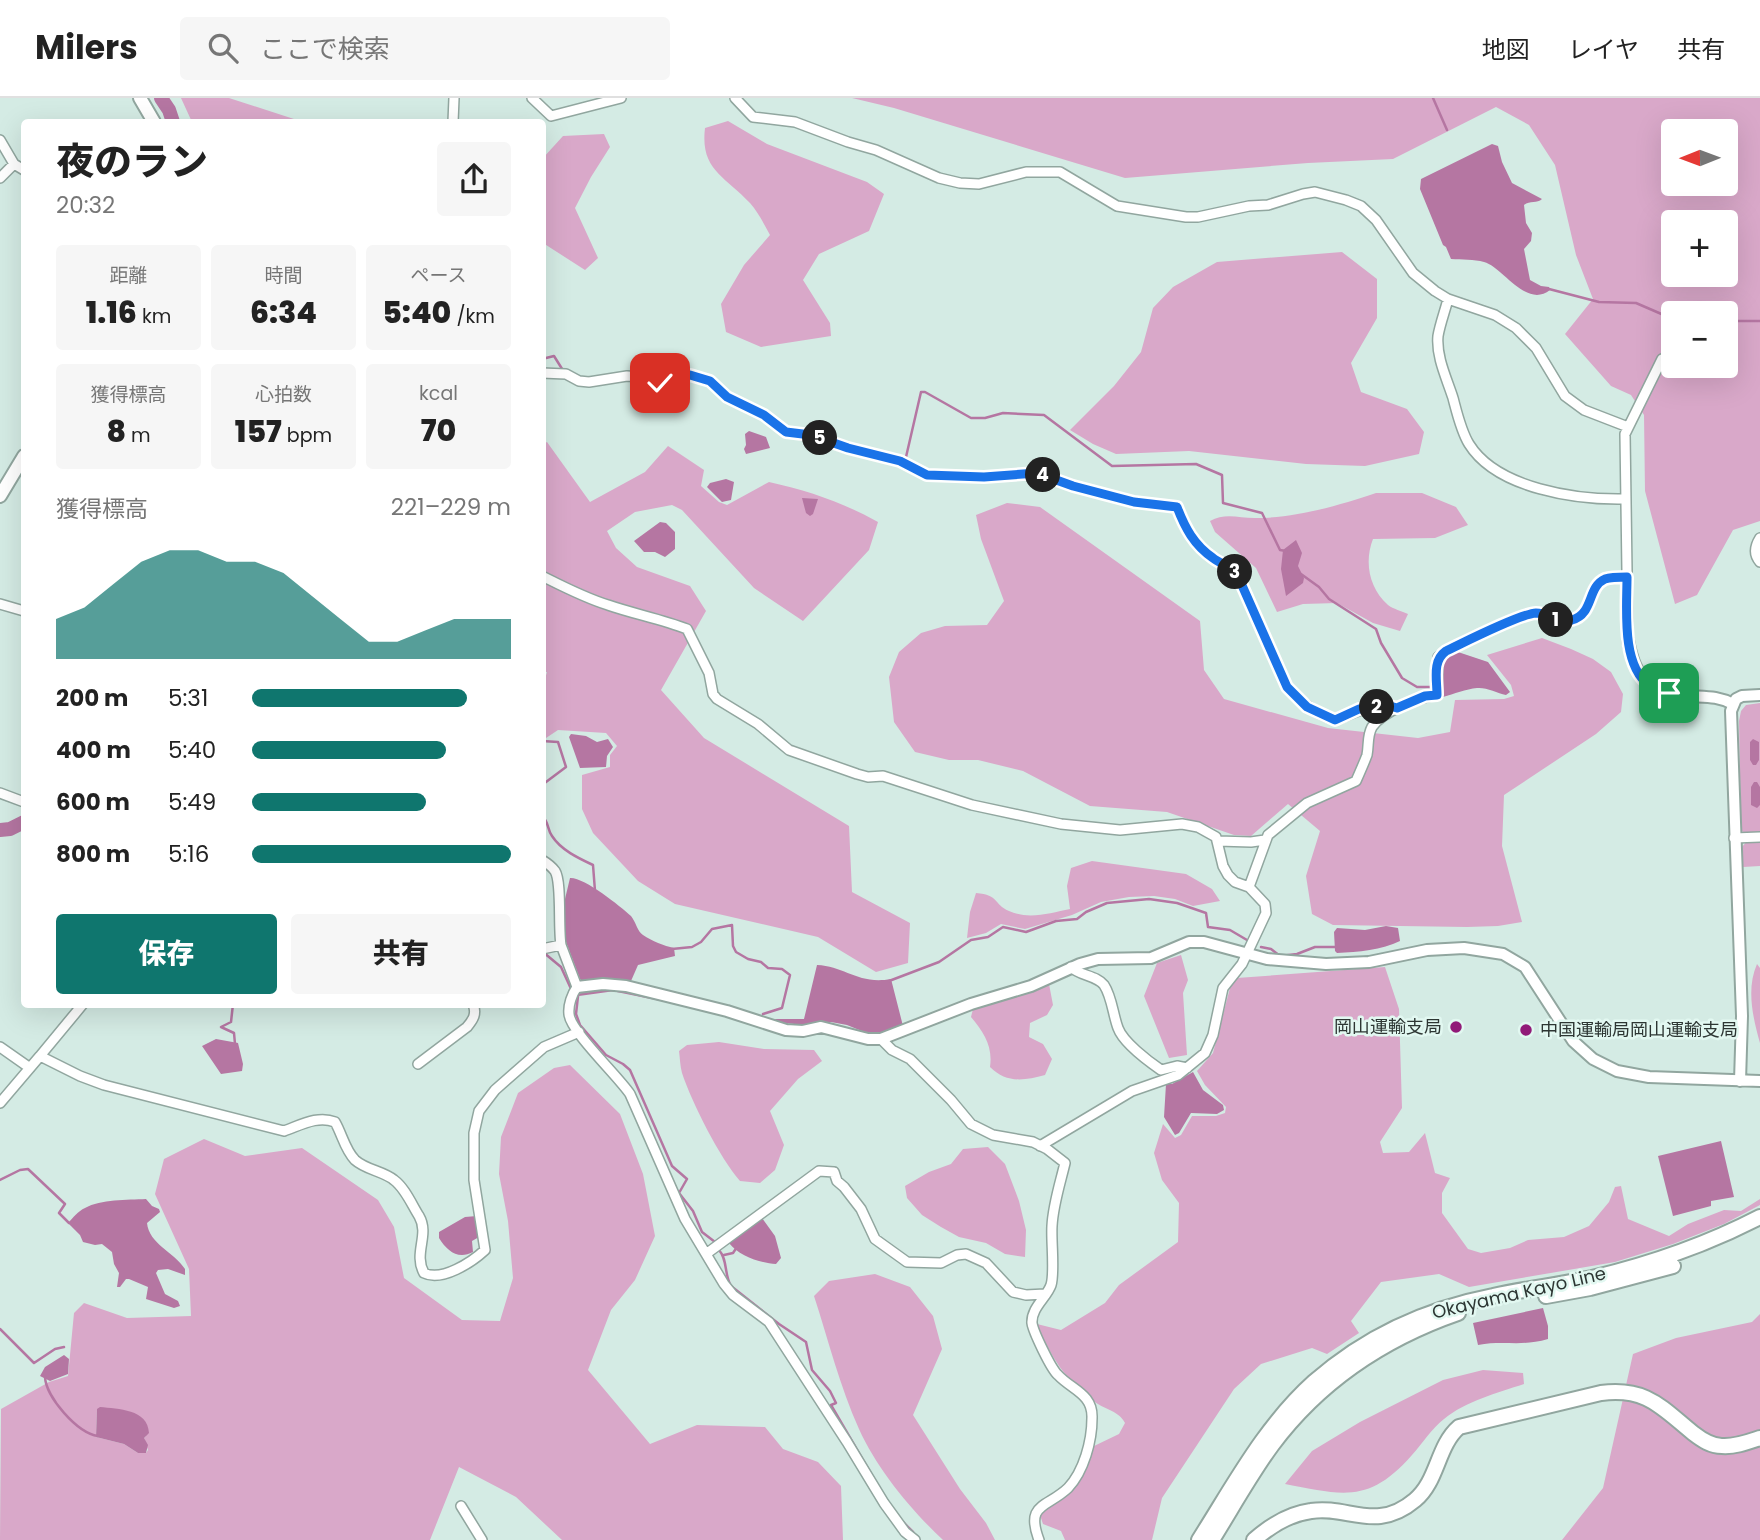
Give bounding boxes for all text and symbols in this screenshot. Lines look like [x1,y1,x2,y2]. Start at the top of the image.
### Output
search box [180,17,670,80]
text: Milers [35,24,138,71]
icon: search [204,29,242,67]
text: ここで検索 [260,31,390,67]
text: 地図 [1482,33,1530,66]
text: レイヤ [1568,33,1639,66]
text: 共有 [1677,33,1725,66]
north arrow [1661,119,1738,196]
map controls [1661,119,1738,378]
text: 夜のラン [56,135,208,188]
button: share [437,142,511,216]
text: 20:32 [56,189,115,221]
button: + [1661,210,1738,287]
text: 距離 [109,262,148,289]
text: 時間 [264,262,303,289]
text: ペース [410,262,467,289]
text: 1.16 [86,291,137,334]
text: 6:34 [250,291,317,334]
text: 5:40 [382,291,451,334]
button: − [1661,301,1738,378]
text: km [137,303,171,330]
text: /km [451,303,495,330]
pin [630,353,690,413]
icon: check [641,364,679,402]
text: kcal [419,380,458,407]
text: 獲得標高 [90,381,167,408]
text: 心拍数 [255,381,312,408]
text: 70 [421,409,456,452]
text: 8 [106,410,126,453]
text: 157 [235,410,282,453]
pin: 5 [802,420,838,456]
text: m [126,422,151,449]
text: bpm [282,422,332,449]
text: 5 [813,424,826,451]
pin: 4 [1026,458,1060,492]
text: 4 [1036,461,1049,488]
text: 221–229 m [391,491,511,523]
text: 獲得標高 [56,493,148,525]
pin: 3 [1218,554,1252,589]
text: 3 [1229,558,1240,585]
pin: 1 [1538,602,1574,638]
text: 1 [1552,606,1559,633]
pin [1639,663,1699,723]
icon: arrive [1650,674,1688,712]
text: 200 m [56,682,128,714]
text: 5:31 [168,682,208,714]
pin: 2 [1360,690,1394,724]
text: 2 [1371,693,1382,720]
text: 400 m [56,734,131,766]
text: 5:40 [168,734,216,766]
text: 600 m [56,786,130,818]
text: 5:49 [168,786,216,818]
text: 800 m [56,838,130,870]
text: 5:16 [168,838,209,870]
button: 保存 [56,914,277,994]
button: 共有 [291,914,511,994]
place label: 岡山運輸支局 [1334,1014,1442,1039]
place label: 中国運輸局岡山運輸支局 [1540,1017,1738,1042]
marker: 岡山運輸支局 [1448,1019,1464,1035]
marker: 中国運輸局岡山運輸支局 [1518,1022,1534,1038]
street label: Okayama Kayo Line [1430,1260,1608,1325]

